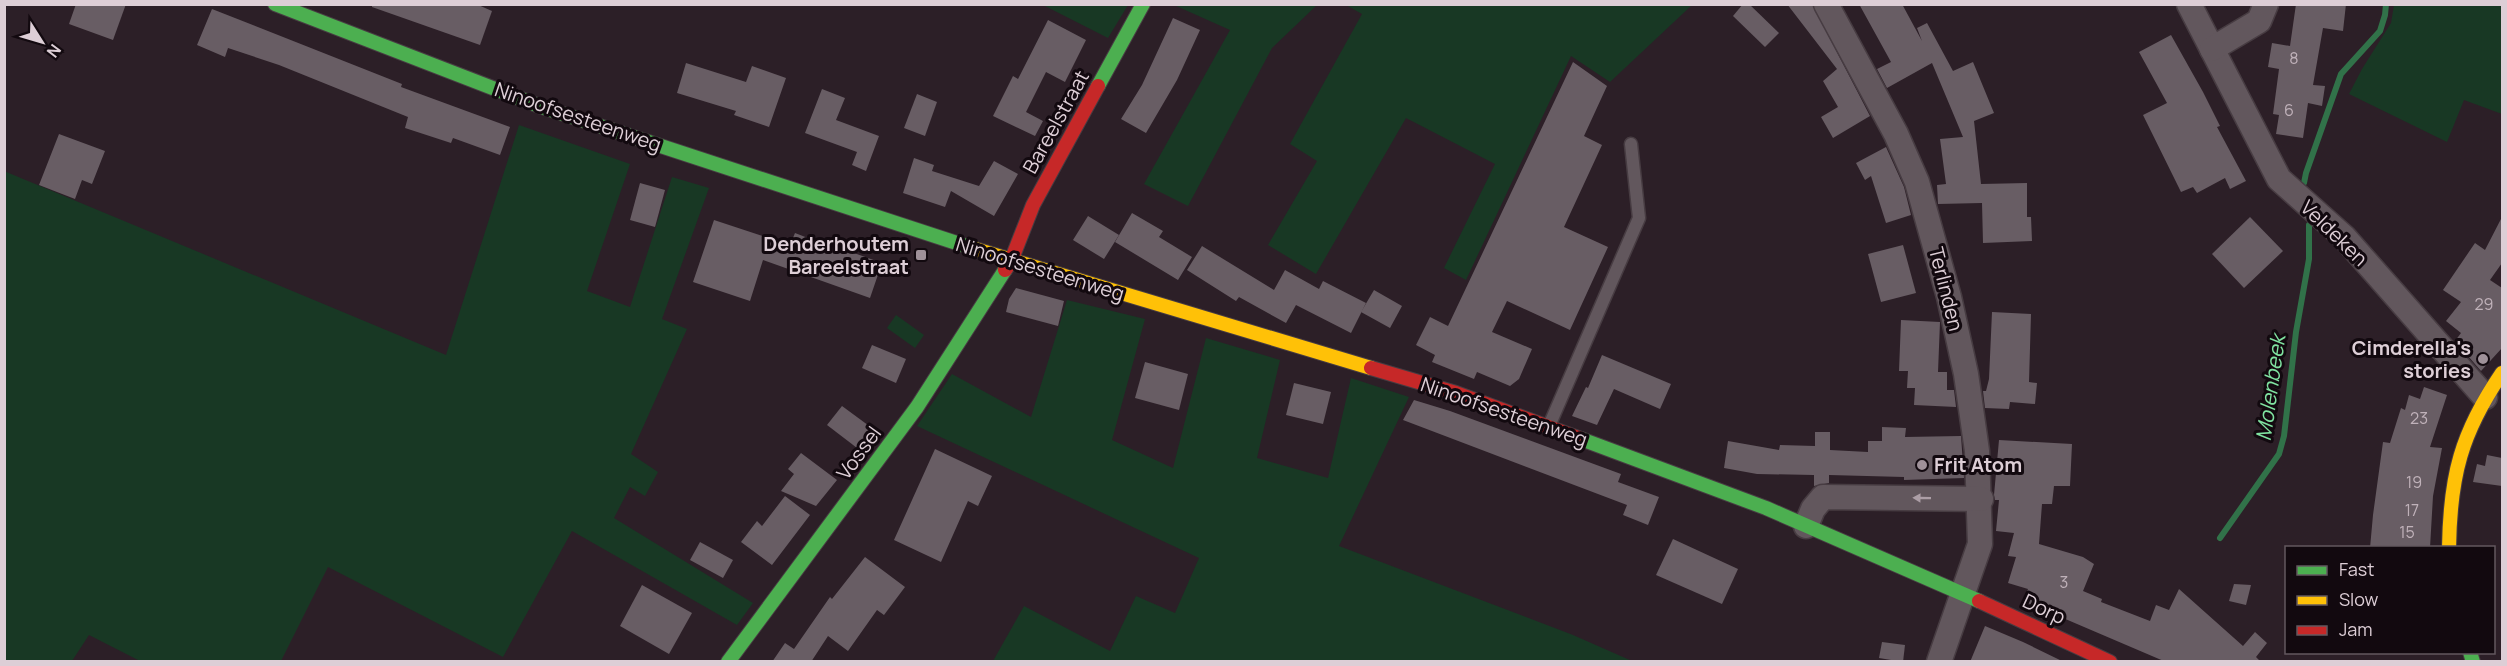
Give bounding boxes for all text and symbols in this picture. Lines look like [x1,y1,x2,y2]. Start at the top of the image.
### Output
north arrow [12,12,72,72]
text: N [42,40,66,62]
house number: 8 [2289,47,2299,69]
street label: Bareelstraat [1016,65,1095,178]
street label: Ninoofsesteenweg [491,75,665,158]
house number: 6 [2284,99,2294,121]
street label: Veldeken [2295,194,2374,271]
place label: Denderhoutem Bareelstraat [763,230,909,280]
street label: Ninoofsesteenweg [953,230,1128,307]
street label: Terlinden [1923,244,1970,334]
marker: Denderhoutem Bareelstraat [914,248,928,262]
house number: 29 [2474,293,2494,315]
water label: Molenbeek [2249,330,2292,443]
place label: Cimderella's stories [2352,334,2471,384]
marker: Cimderella's stories [2476,352,2490,366]
street label: Ninoofsesteenweg [1417,370,1591,453]
house number: 23 [2410,407,2428,429]
street label: Vossel [830,421,887,485]
place label: Frit Atom [1934,451,2022,478]
marker: Frit Atom [1915,458,1929,472]
house number: 19 [2406,471,2422,493]
one-way arrow [1913,493,1932,503]
house number: 17 [2405,499,2419,521]
house number: 15 [2399,521,2415,543]
legend [2285,546,2495,654]
text: Fast [2339,557,2374,581]
house number: 3 [2060,571,2068,593]
street label: Dorp [2018,587,2070,630]
text: Slow [2339,587,2379,611]
text: Jam [2339,617,2373,641]

